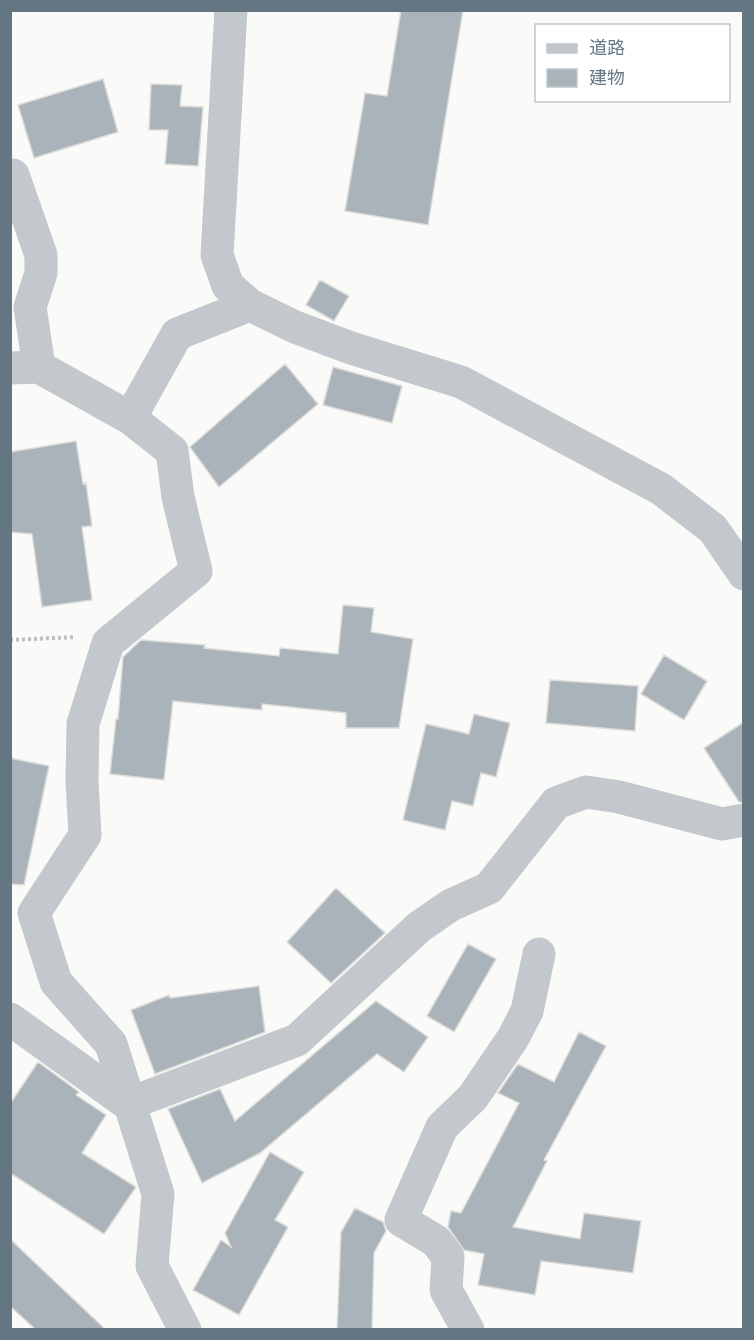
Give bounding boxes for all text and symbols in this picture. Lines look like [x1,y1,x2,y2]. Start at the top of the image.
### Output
legend [535,24,730,102]
text: 道路 [589,36,625,61]
text: 建物 [589,66,625,91]

